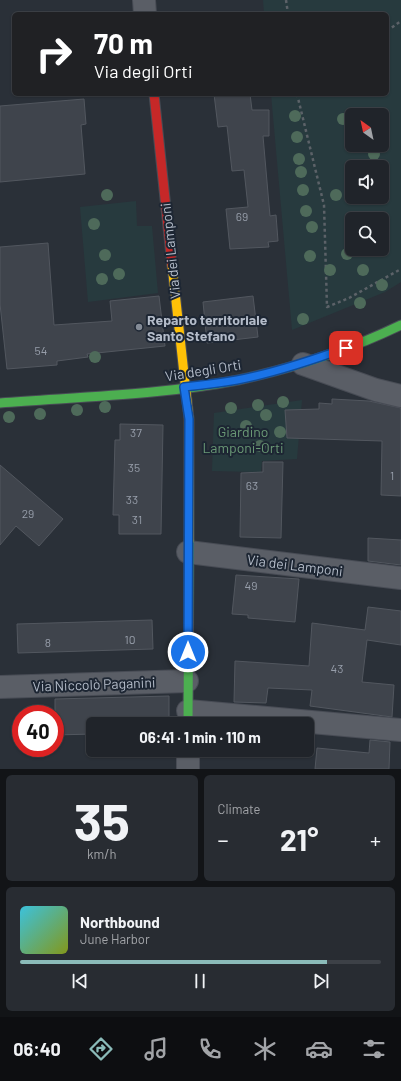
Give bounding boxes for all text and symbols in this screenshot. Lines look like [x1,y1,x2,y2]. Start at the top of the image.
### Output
text: 70 m [94,26,153,60]
icon: right [28,28,80,80]
text: Via degli Orti [94,60,193,82]
north arrow [345,108,389,152]
map controls [345,108,389,256]
button: sound [345,160,389,204]
street label: Via dei Lamponi [157,202,183,300]
house number: 69 [236,209,248,223]
button: search [345,212,389,256]
place label: Reparto territoriale Santo Stefano [147,311,268,344]
marker: Reparto territoriale Santo Stefano [134,322,144,332]
pin [329,331,363,365]
icon: arrive [335,337,357,359]
house number: 54 [35,343,47,357]
street label: Via degli Orti [164,356,242,384]
park label: Giardino Lamponi-Orti [202,423,284,456]
house number: 37 [130,425,142,439]
house number: 35 [128,460,140,474]
house number: 1 [390,468,394,482]
house number: 63 [246,478,258,492]
house number: 33 [126,492,138,506]
house number: 29 [22,506,34,520]
house number: 31 [132,512,142,526]
street label: Via dei Lamponi [246,551,344,579]
house number: 49 [245,578,257,592]
position arrow [167,631,209,673]
house number: 10 [125,632,135,646]
house number: 8 [45,635,51,649]
house number: 43 [331,661,343,675]
street label: Via Niccolò Paganini [32,673,156,695]
speed limit sign: 40 [12,705,64,757]
text: 06:41 · 1 min · 110 m [139,728,261,746]
text: 35 [74,789,130,851]
text: Climate [218,801,261,817]
text: 21° [280,821,319,857]
text: − [218,826,229,852]
text: + [370,826,381,852]
text: km/h [87,846,116,862]
text: Northbound [80,913,160,931]
text: June Harbor [80,931,150,947]
icon: previous [69,970,91,992]
icon: pause [189,970,211,992]
icon: next [310,970,332,992]
icon: directions [87,1035,115,1063]
icon: music [142,1035,170,1063]
icon: phone [196,1035,224,1063]
icon: climate [251,1035,279,1063]
icon: car [305,1035,333,1063]
icon: filters [360,1035,388,1063]
text: 06:40 [13,1038,61,1060]

